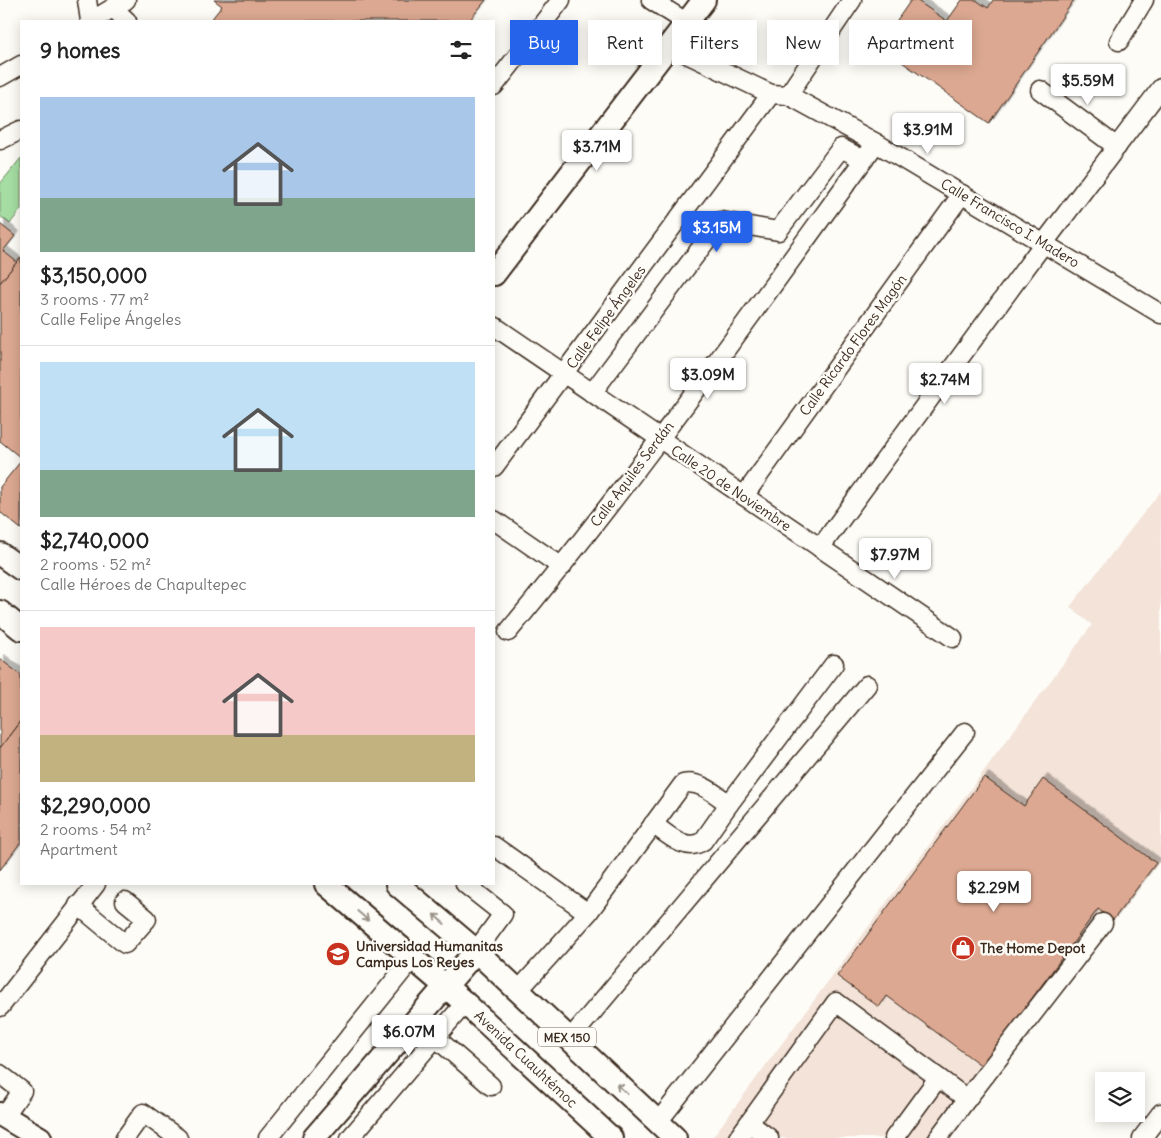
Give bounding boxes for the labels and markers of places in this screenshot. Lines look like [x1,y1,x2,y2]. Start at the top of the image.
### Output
pin: $5.59M [1047,64,1129,106]
pin: $3.91M [887,112,969,155]
pin: $3.71M [556,130,638,172]
pin: $3.15M [676,210,758,253]
pin: $3.09M [667,358,749,400]
pin: $2.74M [904,362,986,405]
pin: $7.97M [854,538,936,580]
pin: $2.29M [953,870,1035,913]
shop icon: The Home Depot [950,935,976,961]
place label: Universidad Humanitas Campus Los Reyes [356,937,503,971]
place label: The Home Depot [980,939,1086,957]
school or university icon: Universidad Humanitas Campus Los Reyes [325,941,351,967]
pin: $6.07M [368,1014,450,1057]

